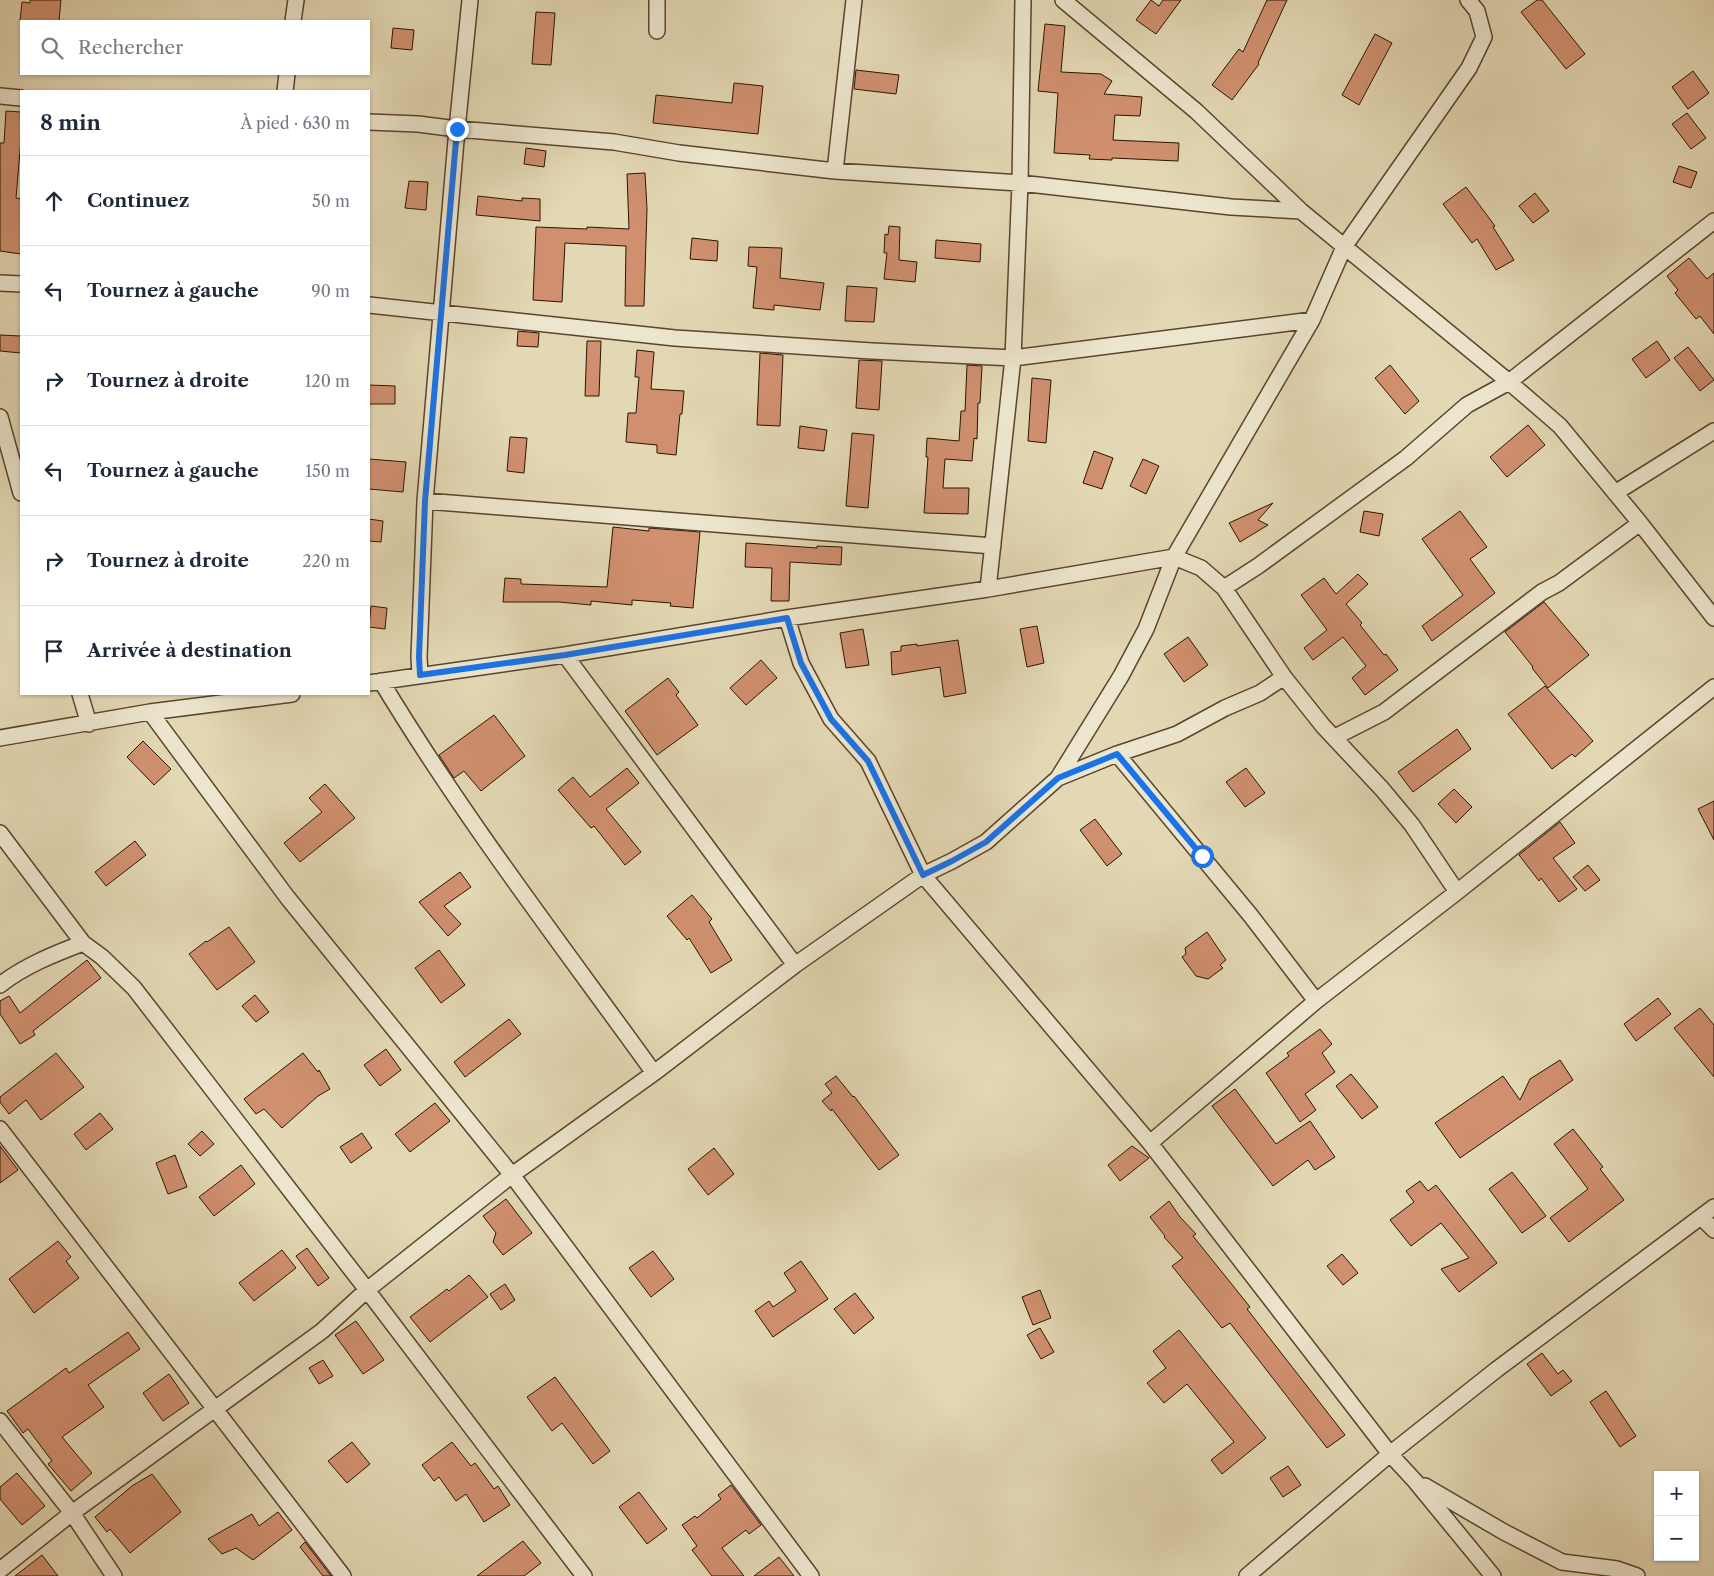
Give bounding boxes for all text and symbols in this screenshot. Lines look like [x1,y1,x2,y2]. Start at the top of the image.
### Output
search box [20,20,370,75]
icon: search [38,34,66,62]
text: Rechercher [78,36,183,59]
text: 8 min [40,110,101,135]
text: À pied · 630 m [241,113,350,133]
route end [446,118,469,141]
icon: ahead [40,187,68,215]
text: Continuez [87,189,189,212]
text: 50 m [312,191,350,211]
icon: left [40,277,68,305]
text: Tournez à gauche [87,279,259,302]
text: 90 m [311,281,350,301]
icon: right [40,367,68,395]
text: Tournez à droite [87,369,249,392]
text: 120 m [305,371,350,391]
icon: left [40,457,68,485]
text: Tournez à gauche [87,459,259,482]
text: 150 m [305,461,350,481]
icon: right [40,547,68,575]
text: Tournez à droite [87,549,249,572]
text: 220 m [302,551,350,571]
icon: arrive [40,637,68,665]
text: Arrivée à destination [87,639,292,662]
route start [1191,845,1214,868]
map controls [1654,1471,1699,1561]
button: + [1654,1471,1699,1516]
button: − [1654,1516,1699,1561]

